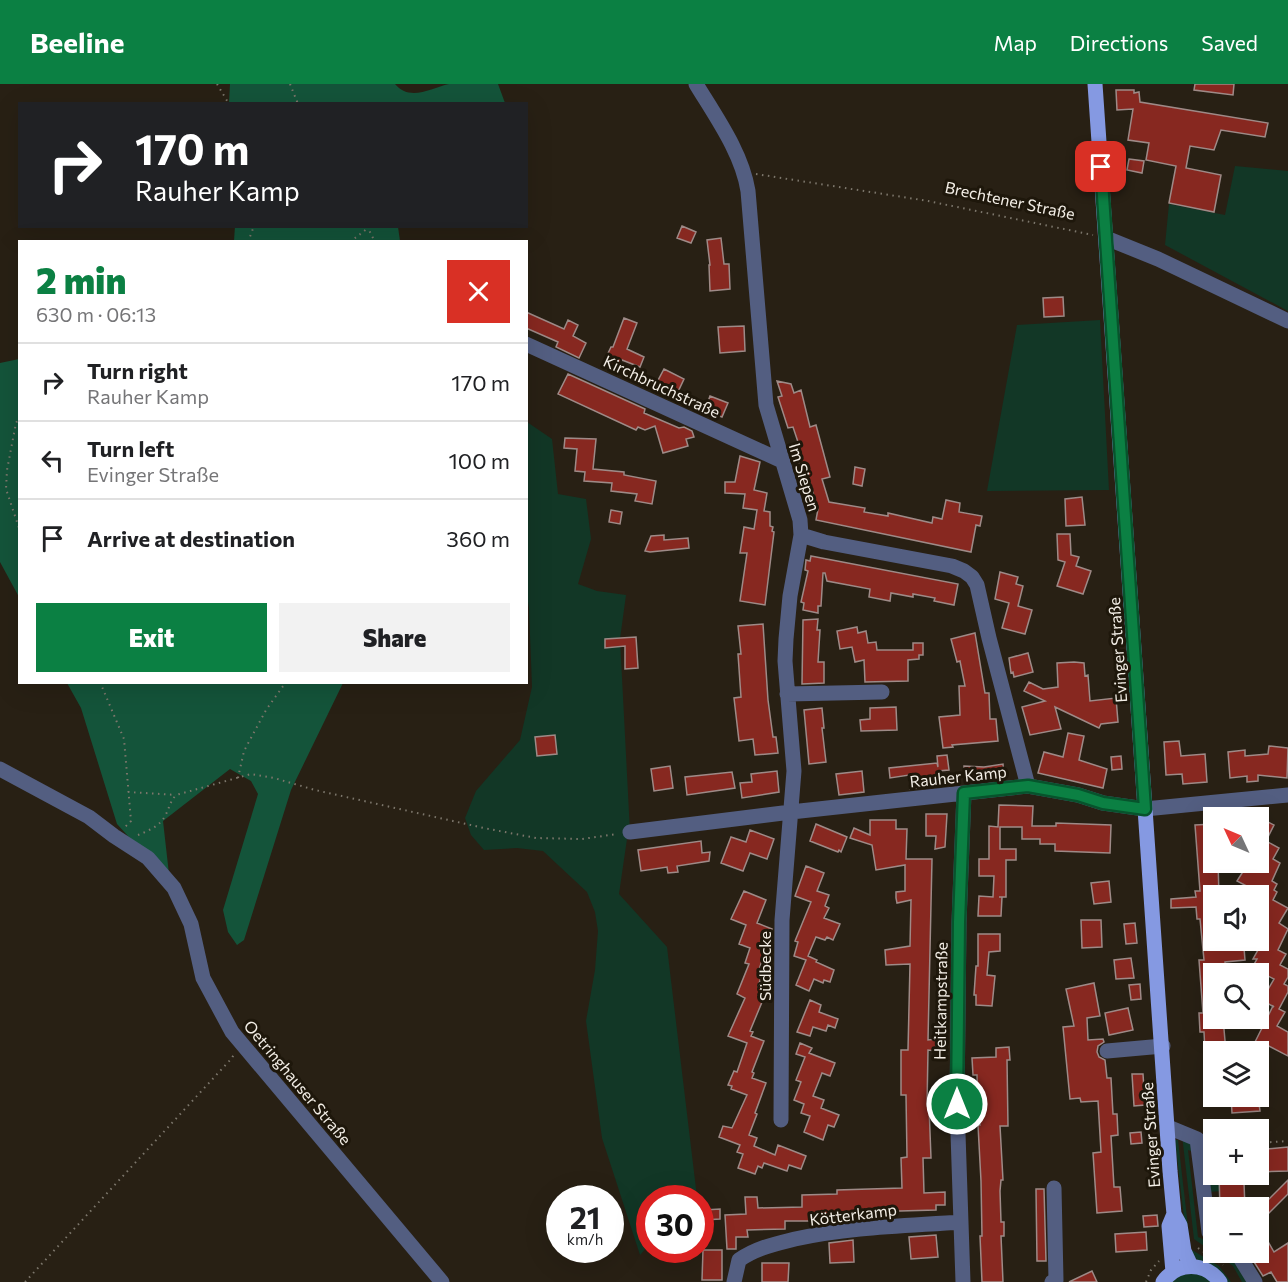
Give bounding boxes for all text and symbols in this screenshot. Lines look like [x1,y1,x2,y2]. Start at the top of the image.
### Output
text: Beeline [30,25,124,59]
text: Map [994,30,1037,55]
text: Directions [1070,30,1168,55]
text: Saved [1201,30,1258,55]
text: 170 m [135,122,249,174]
icon: right [36,126,114,204]
pin [1075,141,1126,192]
icon: arrive [1084,150,1117,183]
text: Rauher Kamp [135,174,300,207]
street label: Brechtener Straße [943,177,1077,223]
text: 2 min [36,257,126,301]
button: close [447,260,510,323]
text: 630 m · 06:13 [36,302,156,326]
street label: Kirchbruchstraße [601,351,723,421]
text: Turn right [87,357,188,384]
icon: right [36,366,69,399]
text: 170 m [451,369,510,396]
text: Rauher Kamp [87,384,209,408]
text: Turn left [87,435,174,462]
street label: Im Siepen [786,441,824,513]
icon: left [36,444,69,477]
text: 100 m [448,447,510,474]
text: Evinger Straße [87,462,219,486]
icon: arrive [36,522,69,555]
text: Arrive at destination [87,525,295,552]
text: 360 m [446,525,510,552]
street label: Evinger Straße [1104,597,1130,703]
button: Exit [36,603,267,672]
button: Share [279,603,510,672]
street label: Rauher Kamp [908,761,1008,791]
north arrow [1203,807,1269,873]
map controls [1203,807,1269,1263]
button: sound [1203,885,1269,951]
street label: Südbecke [755,931,774,1001]
street label: Heitkampstraße [929,942,951,1060]
button: search [1203,963,1269,1029]
street label: Oetringhauser Straße [240,1016,356,1148]
button: layers [1203,1041,1269,1107]
position arrow [925,1072,989,1136]
street label: Evinger Straße [1137,1082,1163,1188]
button: + [1203,1119,1269,1185]
speed limit sign: 30 [636,1185,714,1263]
button: − [1203,1197,1269,1263]
text: 21 [570,1198,600,1235]
street label: Kötterkamp [808,1199,898,1229]
text: km/h [567,1230,603,1248]

